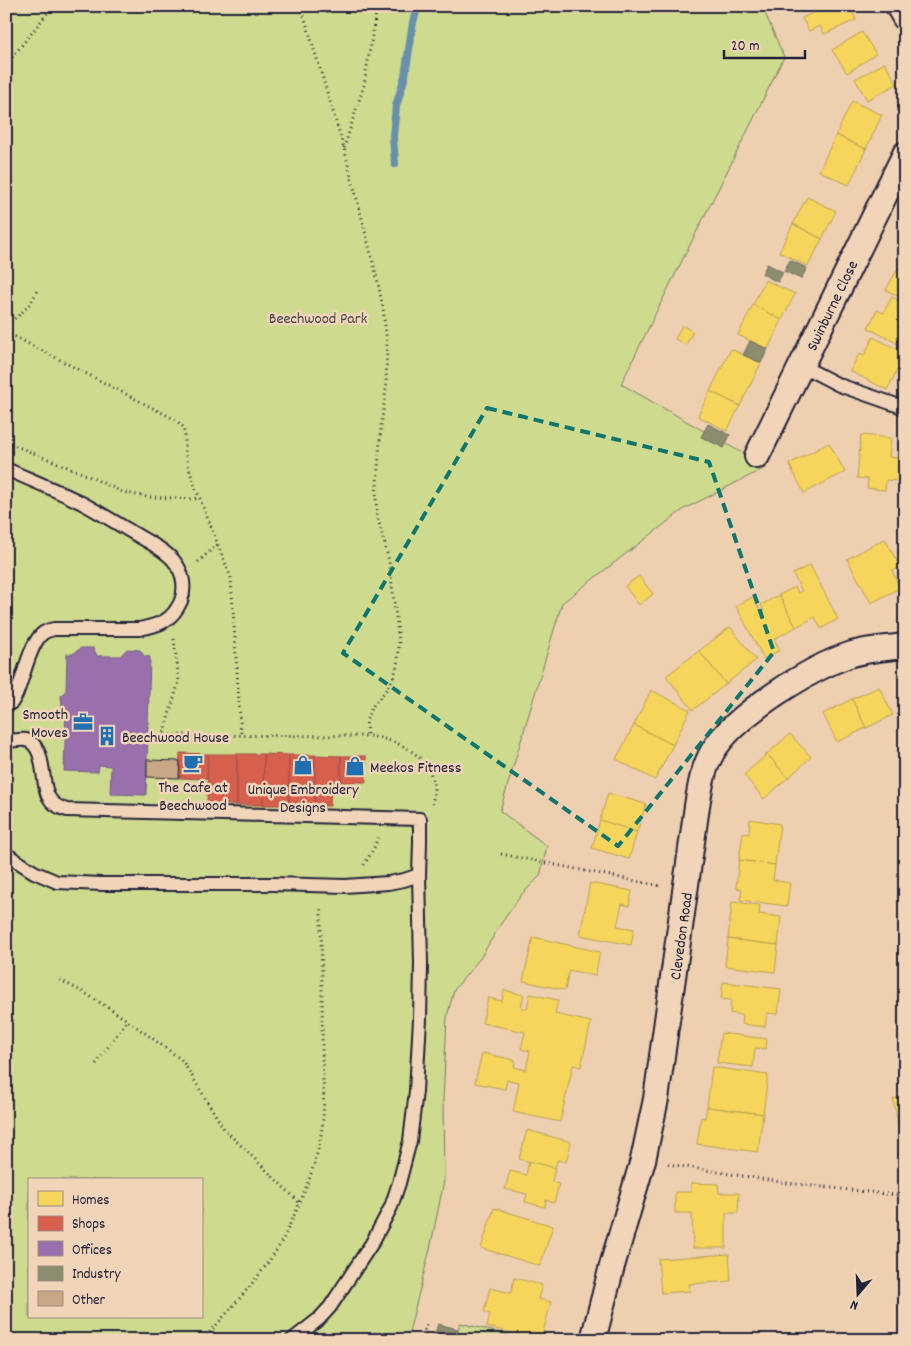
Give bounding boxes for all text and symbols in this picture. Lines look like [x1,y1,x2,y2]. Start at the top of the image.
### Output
scale bar [724,28,805,60]
text: 20 m [731,36,759,58]
street label: Swinburne Close [801,257,865,355]
park label: Beechwood Park [269,308,367,331]
place label: Smooth Moves [22,704,68,745]
office icon: Smooth Moves [72,711,94,733]
building icon: Beechwood House [96,725,118,747]
place label: Beechwood House [122,727,229,750]
cafe icon: The Cafe at Beechwood [182,752,204,774]
shop icon: Unique Embroidery Designs [292,754,314,776]
shop icon: Meekos Fitness [344,755,366,777]
place label: Meekos Fitness [370,757,462,780]
place label: The Cafe at Beechwood [158,777,228,818]
place label: Unique Embroidery Designs [248,779,359,820]
street label: Clevedon Road [665,891,700,982]
legend [28,1178,202,1318]
text: Homes [72,1190,110,1212]
text: Shops [72,1214,105,1236]
text: Offices [72,1240,112,1262]
text: Industry [72,1264,121,1286]
north arrow [834,1268,884,1318]
text: Other [72,1290,106,1312]
text: N [848,1294,861,1315]

